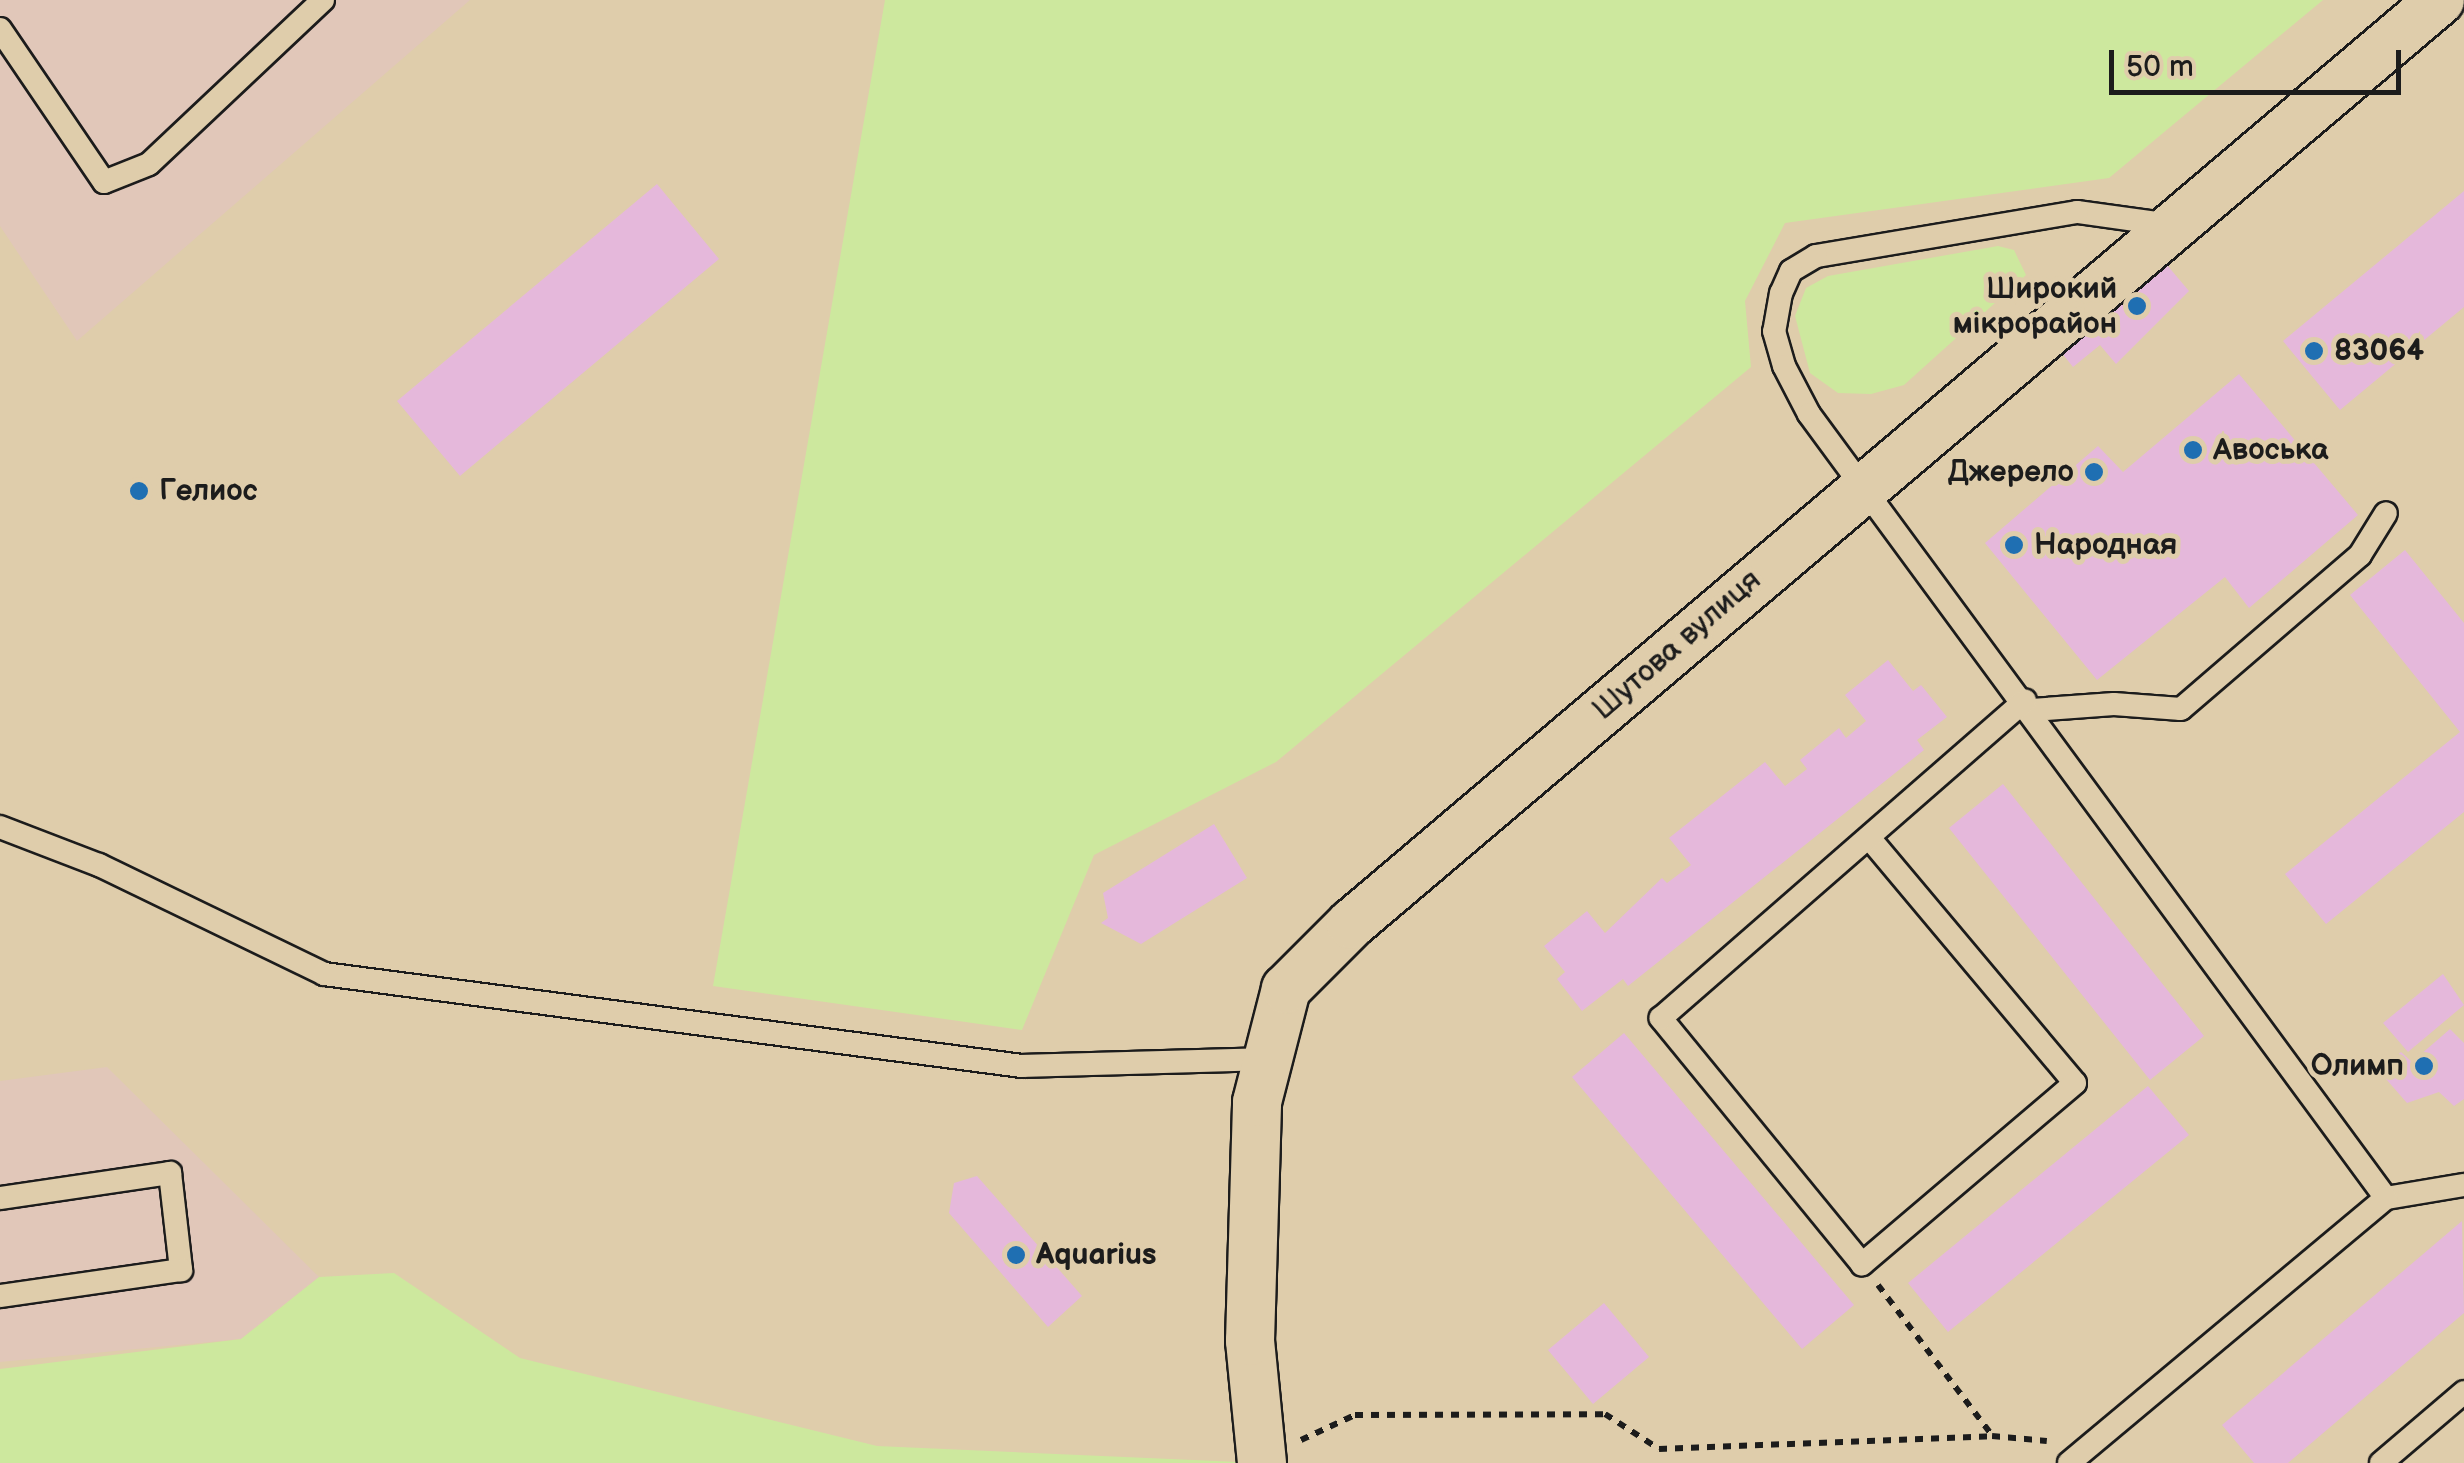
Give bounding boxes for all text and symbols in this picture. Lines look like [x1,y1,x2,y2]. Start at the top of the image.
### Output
scale bar [2114,30,2406,92]
text: 50 m [2126,49,2194,85]
place label: Широкий мікрорайон [1953,271,2117,342]
marker: Широкий мікрорайон [2126,295,2148,317]
place label: 83064 [2334,333,2424,369]
marker: 83064 [2303,340,2325,362]
place label: Авоська [2213,432,2328,468]
marker: Авоська [2182,439,2204,461]
place label: Джерело [1948,454,2074,490]
marker: Джерело [2083,461,2105,483]
place label: Гелиос [159,473,258,509]
marker: Гелиос [128,480,150,502]
place label: Народная [2034,527,2177,563]
marker: Народная [2003,534,2025,556]
street label: Шутова вулиця [1586,562,1768,728]
place label: Олимп [2311,1048,2404,1084]
marker: Олимп [2413,1055,2435,1077]
place label: Aquarius [1036,1237,1157,1273]
marker: Aquarius [1005,1244,1027,1266]

